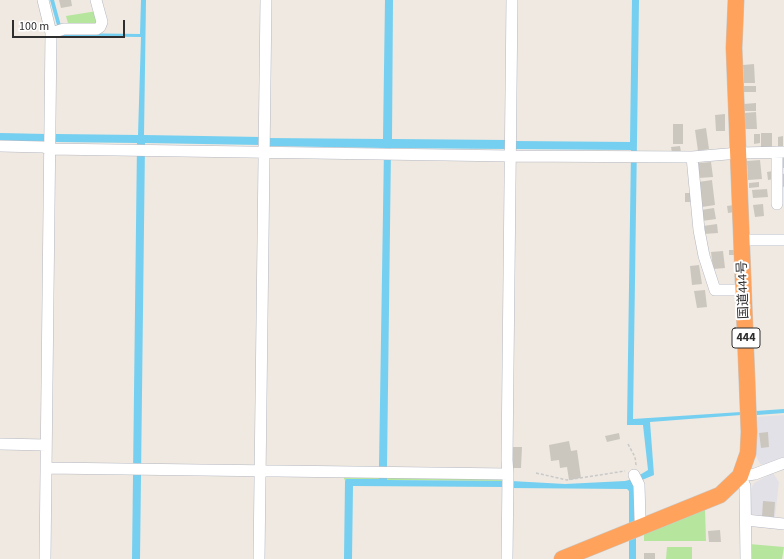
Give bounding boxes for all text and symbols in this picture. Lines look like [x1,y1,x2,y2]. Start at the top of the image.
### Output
scale bar [14,12,127,38]
text: 100 m [19,18,49,35]
street label: 国道444号 [735,261,753,319]
road number: 444 [732,328,760,348]

